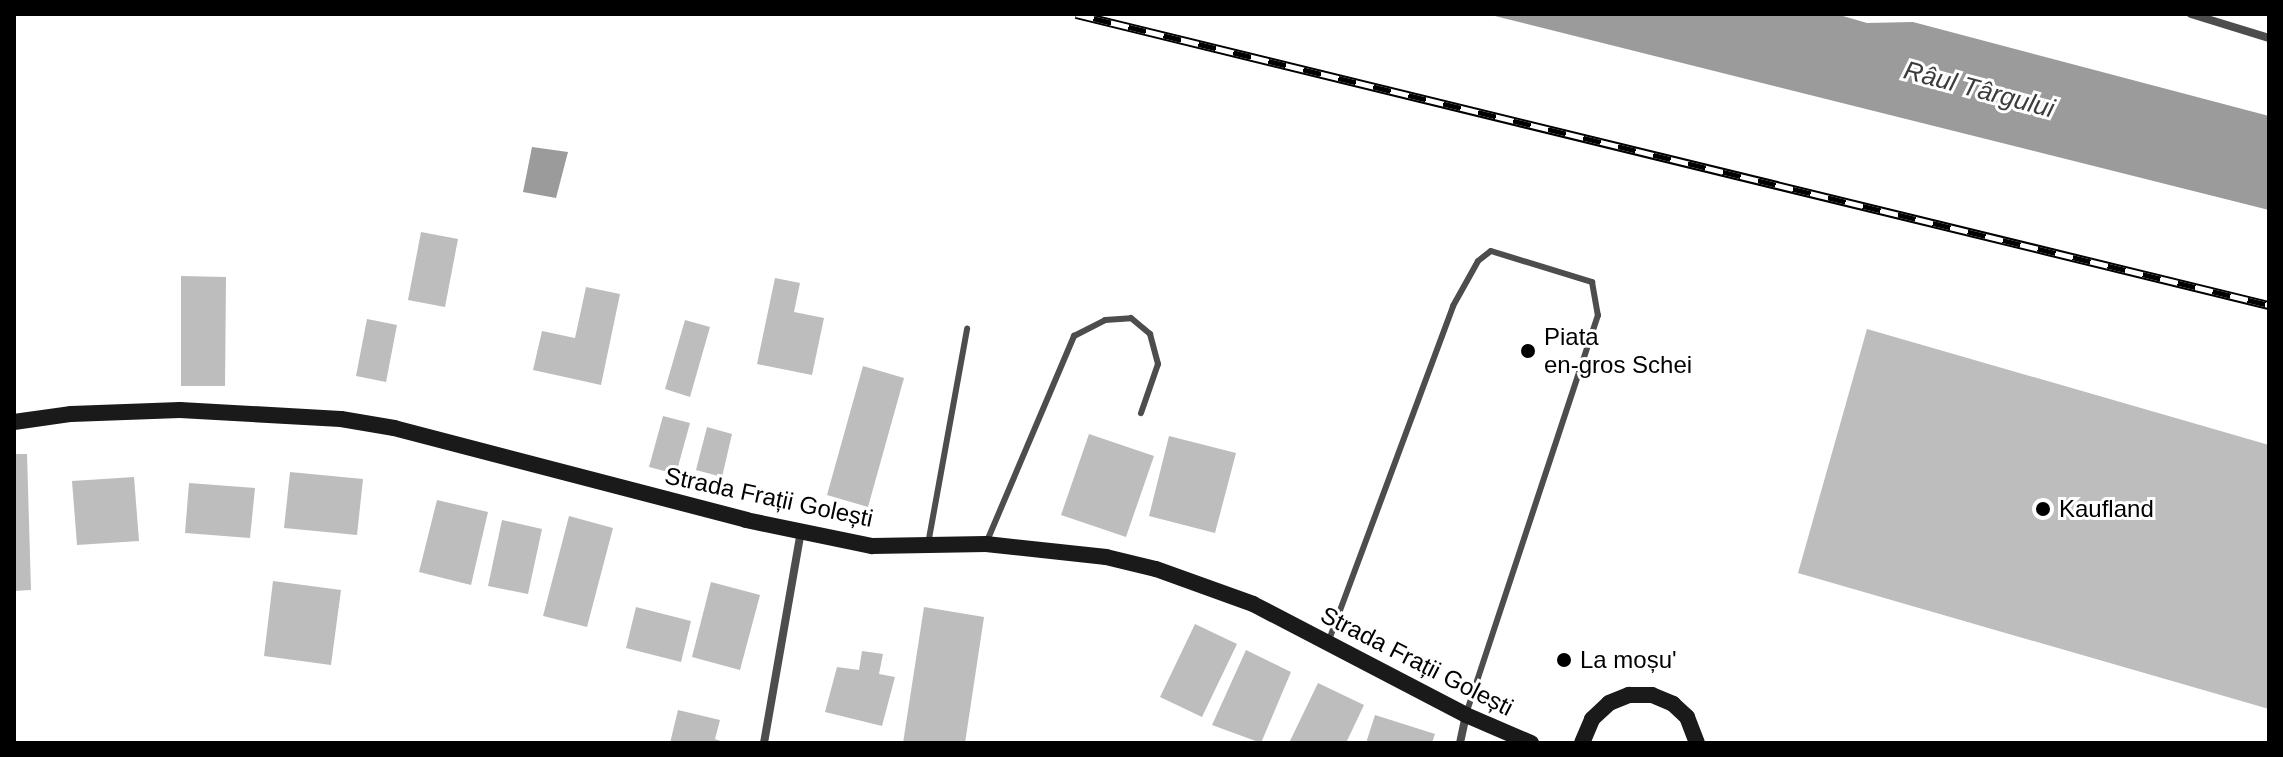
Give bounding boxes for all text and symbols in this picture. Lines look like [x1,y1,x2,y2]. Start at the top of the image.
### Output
water label: Râul Târgului [1900,55,2058,125]
place label: Piata en-gros Schei [1544,323,1692,379]
marker: Piata en-gros Schei [1519,342,1537,360]
street label: Strada Frații Golești [662,461,876,533]
place label: Kaufland [2059,495,2154,523]
marker: Kaufland [2034,500,2052,518]
street label: Strada Frații Golești [1316,600,1518,722]
place label: La moșu' [1580,646,1677,674]
marker: La moșu' [1555,651,1573,669]

